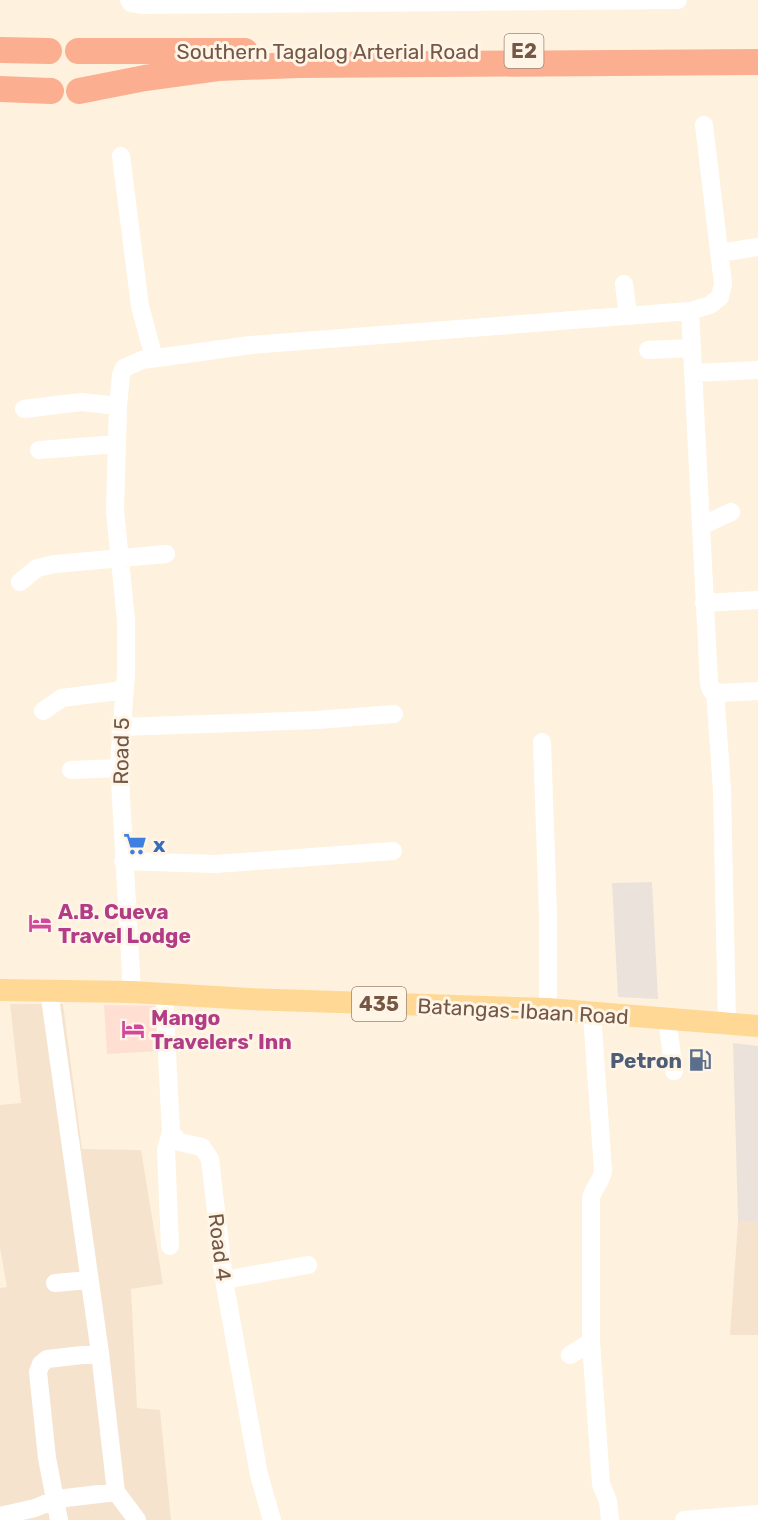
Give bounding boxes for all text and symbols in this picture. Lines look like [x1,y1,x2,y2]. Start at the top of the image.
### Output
road number: E2 [504,34,544,68]
street label: Southern Tagalog Arterial Road [177,39,479,64]
street label: Road 5 [108,717,134,785]
supermarket icon: x [122,831,148,857]
place label: x [153,832,166,857]
place label: A.B. Cueva Travel Lodge [58,899,191,948]
hotel icon: A.B. Cueva Travel Lodge [27,910,53,936]
road number: 435 [352,987,406,1021]
street label: Batangas-Ibaan Road [417,993,629,1029]
place label: Mango Travelers' Inn [151,1005,292,1054]
hotel icon: Mango Travelers' Inn [120,1016,146,1042]
fuel station icon: Petron [687,1047,713,1073]
place label: Petron [610,1048,682,1073]
street label: Road 4 [203,1212,237,1282]

